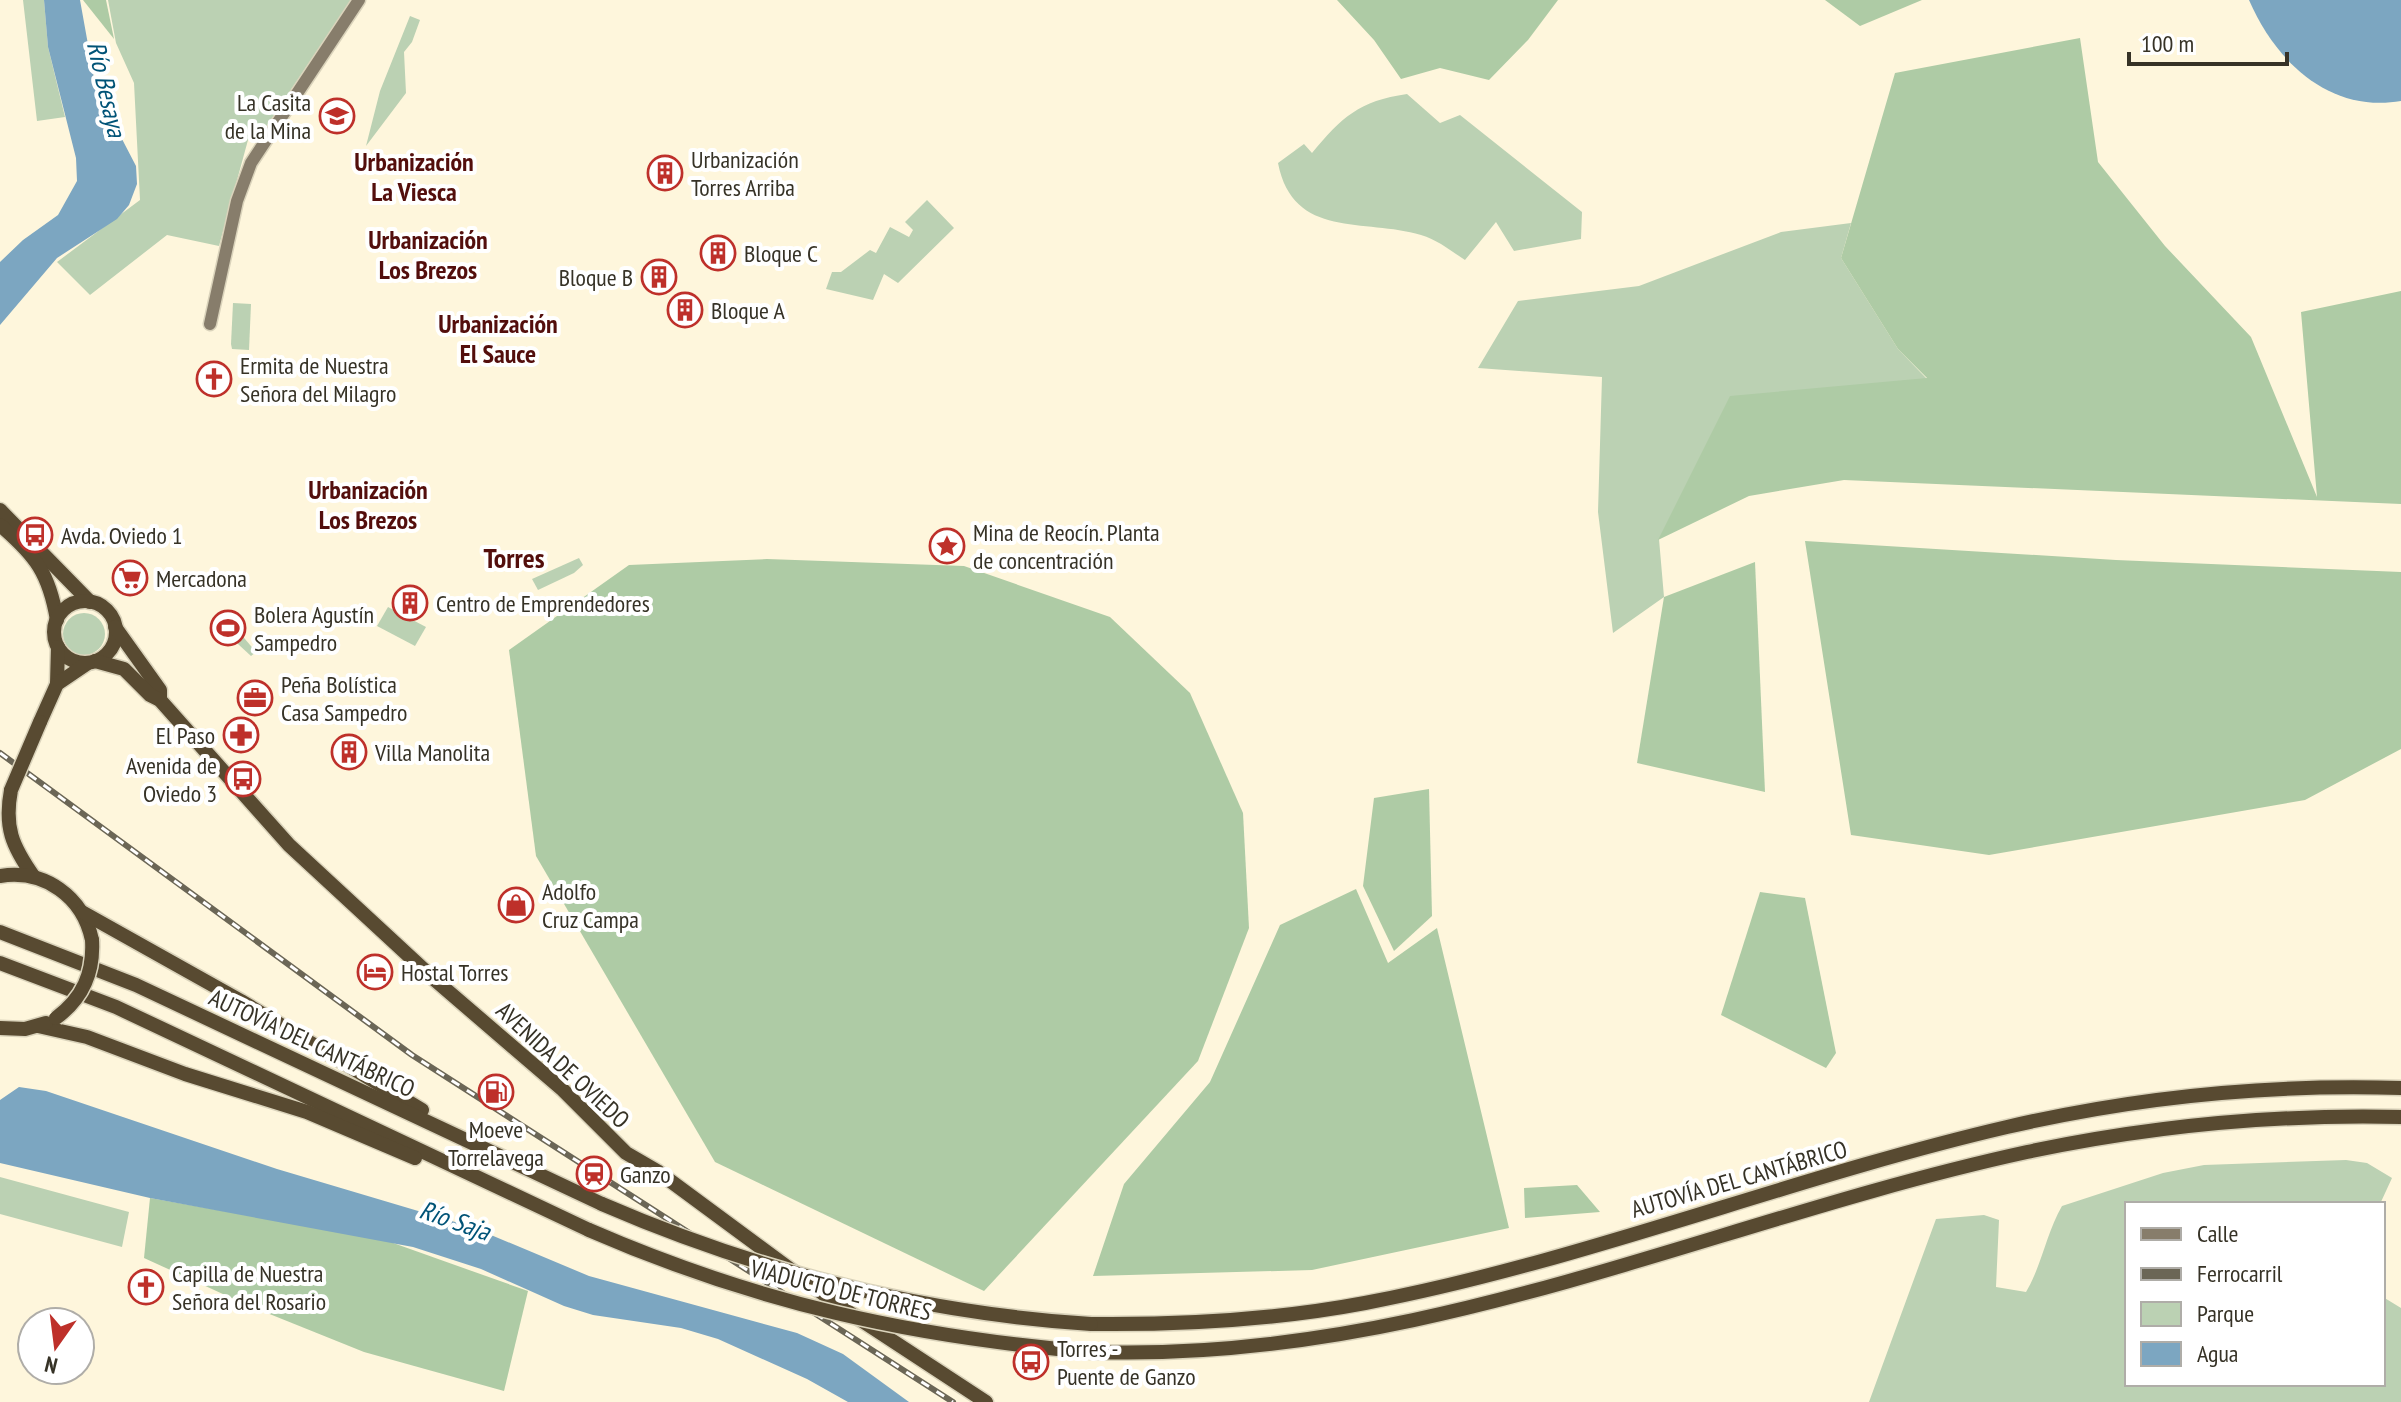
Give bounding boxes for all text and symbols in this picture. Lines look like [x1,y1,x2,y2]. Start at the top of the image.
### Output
scale bar [2129,16,2287,66]
text: 100 m [2141,28,2194,59]
water label: Río Besaya [80,38,134,142]
place label: La Casita de la Mina [225,87,311,146]
school or university icon: La Casita de la Mina [318,97,356,135]
place label: Urbanización Torres Arriba [691,144,799,203]
district label: Urbanización La Viesca [354,145,474,208]
building icon: Urbanización Torres Arriba [646,154,684,192]
district label: Urbanización Los Brezos [368,223,488,286]
building icon: Bloque C [699,234,737,272]
place label: Bloque C [744,238,818,269]
building icon: Bloque B [640,258,678,296]
place label: Bloque B [559,262,633,293]
building icon: Bloque A [666,291,704,329]
place label: Bloque A [711,295,785,326]
district label: Urbanización El Sauce [438,307,558,370]
place label: Ermita de Nuestra Señora del Milagro [240,350,396,409]
church icon: Ermita de Nuestra Señora del Milagro [195,360,233,398]
district label: Urbanización Los Brezos [308,473,428,536]
bus stop icon: Avda. Oviedo 1 [16,516,54,554]
place label: Mina de Reocín. Planta de concentración [973,517,1160,576]
place label: Avda. Oviedo 1 [61,520,183,551]
place icon: Mina de Reocín. Planta de concentración [928,527,966,565]
district label: Torres [484,539,545,576]
supermarket icon: Mercadona [111,559,149,597]
place label: Mercadona [156,563,247,594]
building icon: Centro de Emprendedores [391,584,429,622]
place label: Centro de Emprendedores [436,588,650,619]
place label: Bolera Agustín Sampedro [254,599,374,658]
sports icon: Bolera Agustín Sampedro [209,609,247,647]
place label: Peña Bolística Casa Sampedro [281,669,407,728]
office icon: Peña Bolística Casa Sampedro [236,679,274,717]
pharmacy icon: El Paso [222,716,260,754]
place label: El Paso [156,720,215,751]
building icon: Villa Manolita [330,733,368,771]
place label: Villa Manolita [374,737,490,768]
place label: Avenida de Oviedo 3 [126,750,217,809]
bus stop icon: Avenida de Oviedo 3 [224,760,262,798]
place label: Adolfo Cruz Campa [542,876,639,935]
shop icon: Adolfo Cruz Campa [497,886,535,924]
hotel icon: Hostal Torres [356,953,394,991]
place label: Hostal Torres [401,957,508,988]
street label: AUTOVÍA DEL CANTÁBRICO [204,982,420,1104]
street label: AVENIDA DE OVIEDO [490,995,636,1135]
fuel station icon: Moeve Torrelavega [477,1073,515,1111]
place label: Moeve Torrelavega [448,1114,544,1173]
street label: AUTOVÍA DEL CANTÁBRICO [1627,1133,1851,1225]
station icon: Ganzo [575,1155,613,1193]
place label: Ganzo [620,1159,671,1190]
water label: Río Saja [415,1193,496,1248]
legend [2125,1202,2385,1386]
text: Calle [2197,1218,2238,1249]
street label: VIADUCTO DE TORRES [746,1252,935,1327]
place label: Capilla de Nuestra Señora del Rosario [172,1258,326,1317]
text: Ferrocarril [2197,1258,2283,1289]
church icon: Capilla de Nuestra Señora del Rosario [127,1268,165,1306]
text: Parque [2197,1298,2254,1329]
north arrow [16,1306,96,1386]
place label: Torres - Puente de Ganzo [1057,1333,1196,1392]
text: Agua [2197,1338,2238,1369]
bus stop icon: Torres - Puente de Ganzo [1012,1343,1050,1381]
text: N [42,1350,60,1380]

